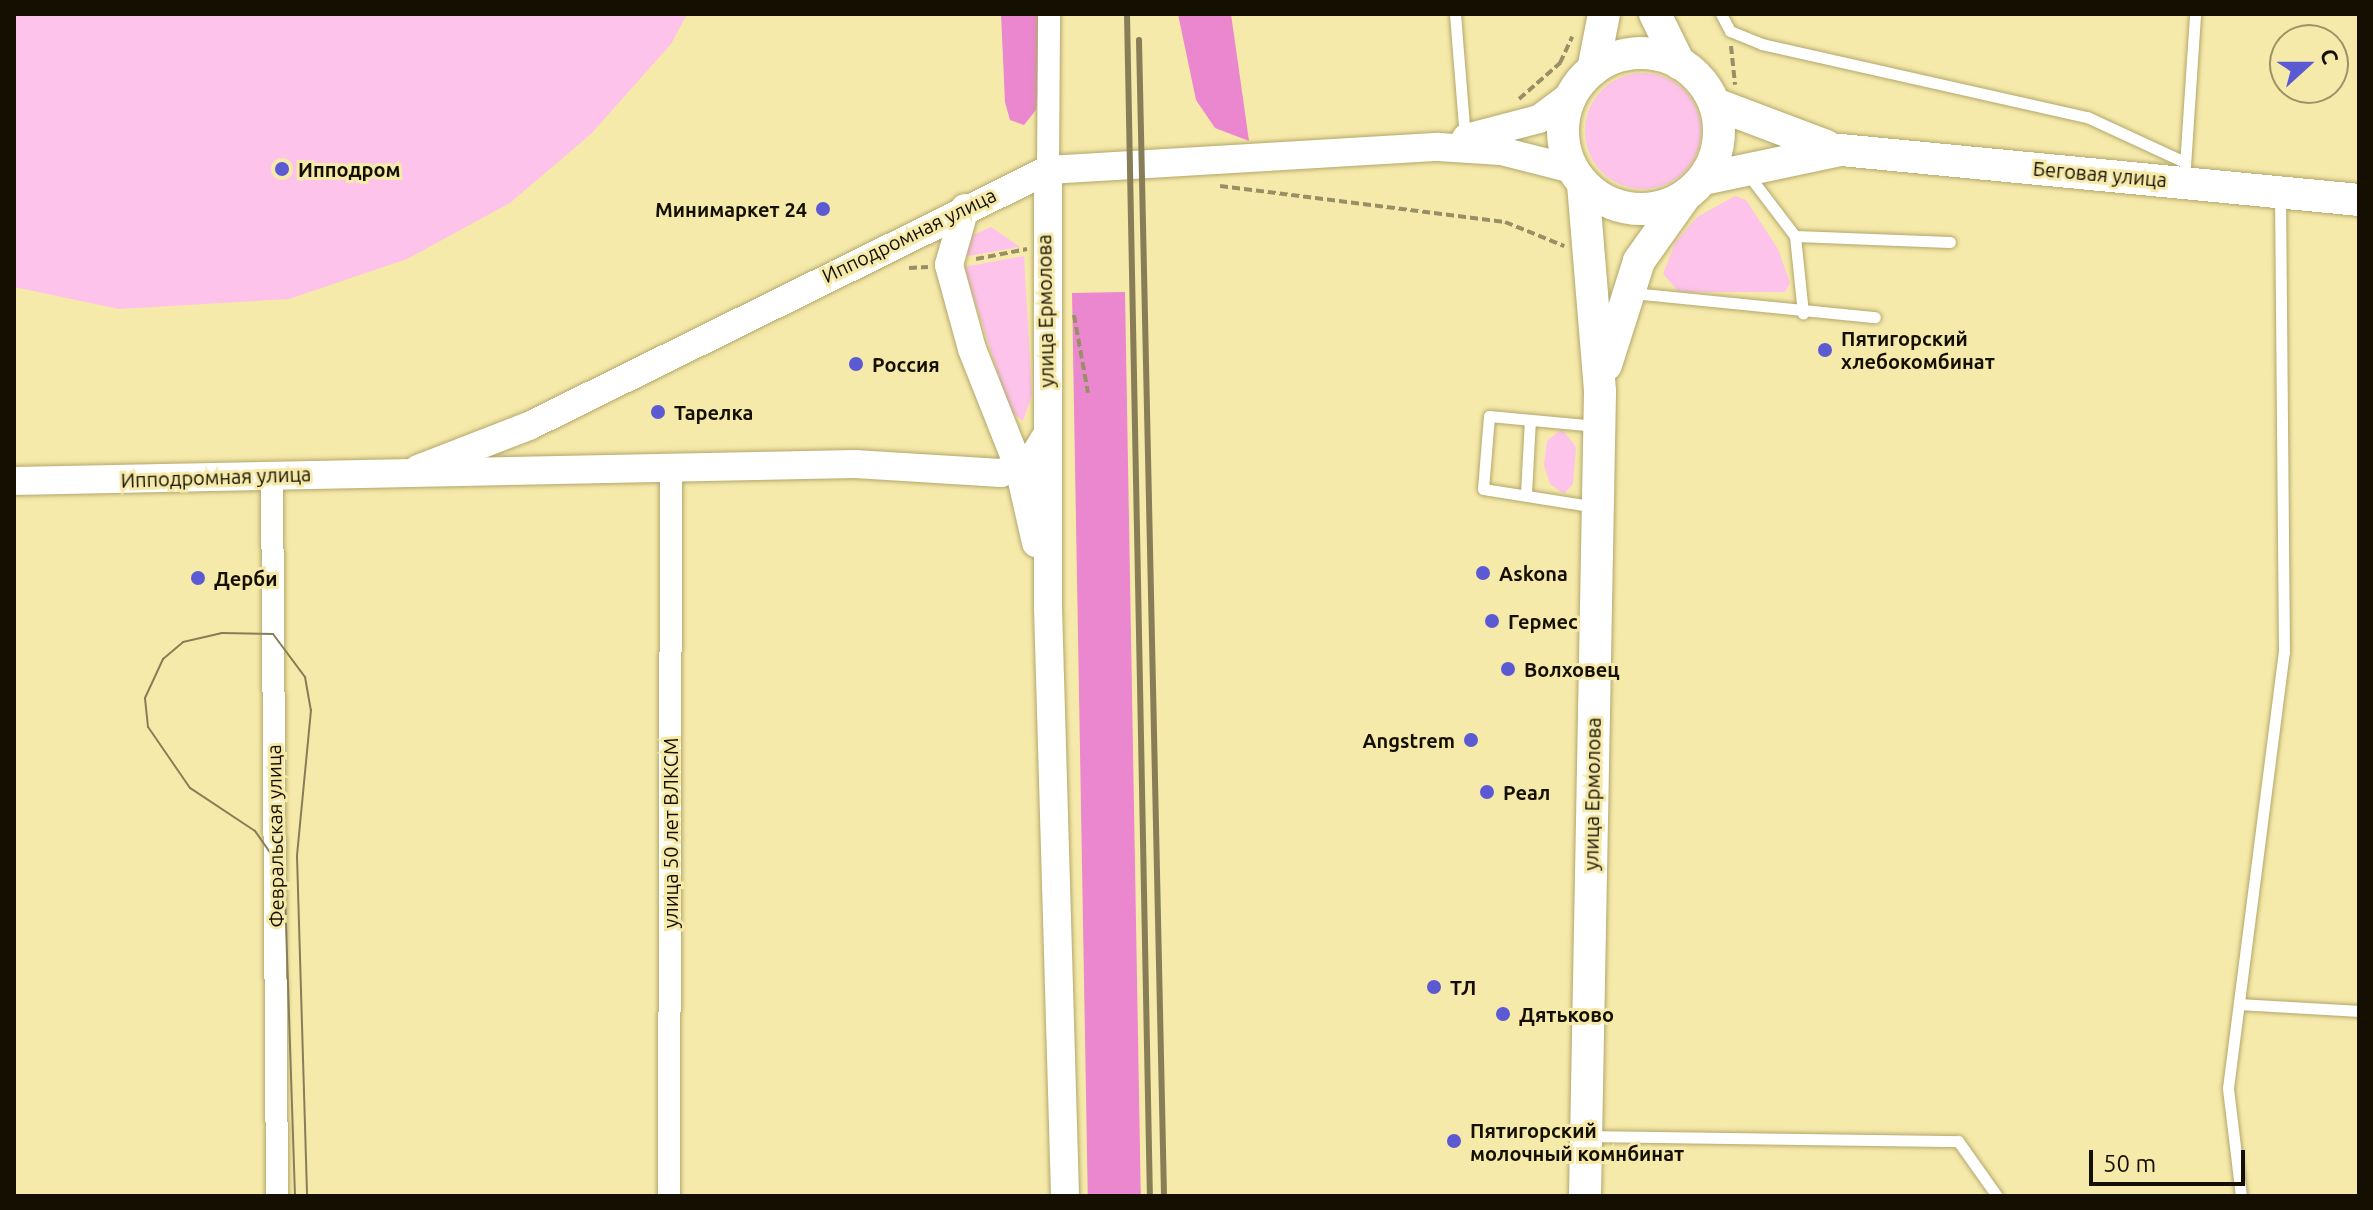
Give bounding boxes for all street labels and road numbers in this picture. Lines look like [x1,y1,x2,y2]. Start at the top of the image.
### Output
street label: Беговая улица [2032,156,2168,192]
street label: Ипподромная улица [818,182,1000,288]
street label: улица Ермолова [1032,234,1058,388]
street label: Ипподромная улица [120,462,312,492]
street label: улица Ермолова [1579,717,1605,871]
street label: улица 50 лет ВЛКСМ [658,738,682,928]
street label: Февральская улица [261,744,289,928]

